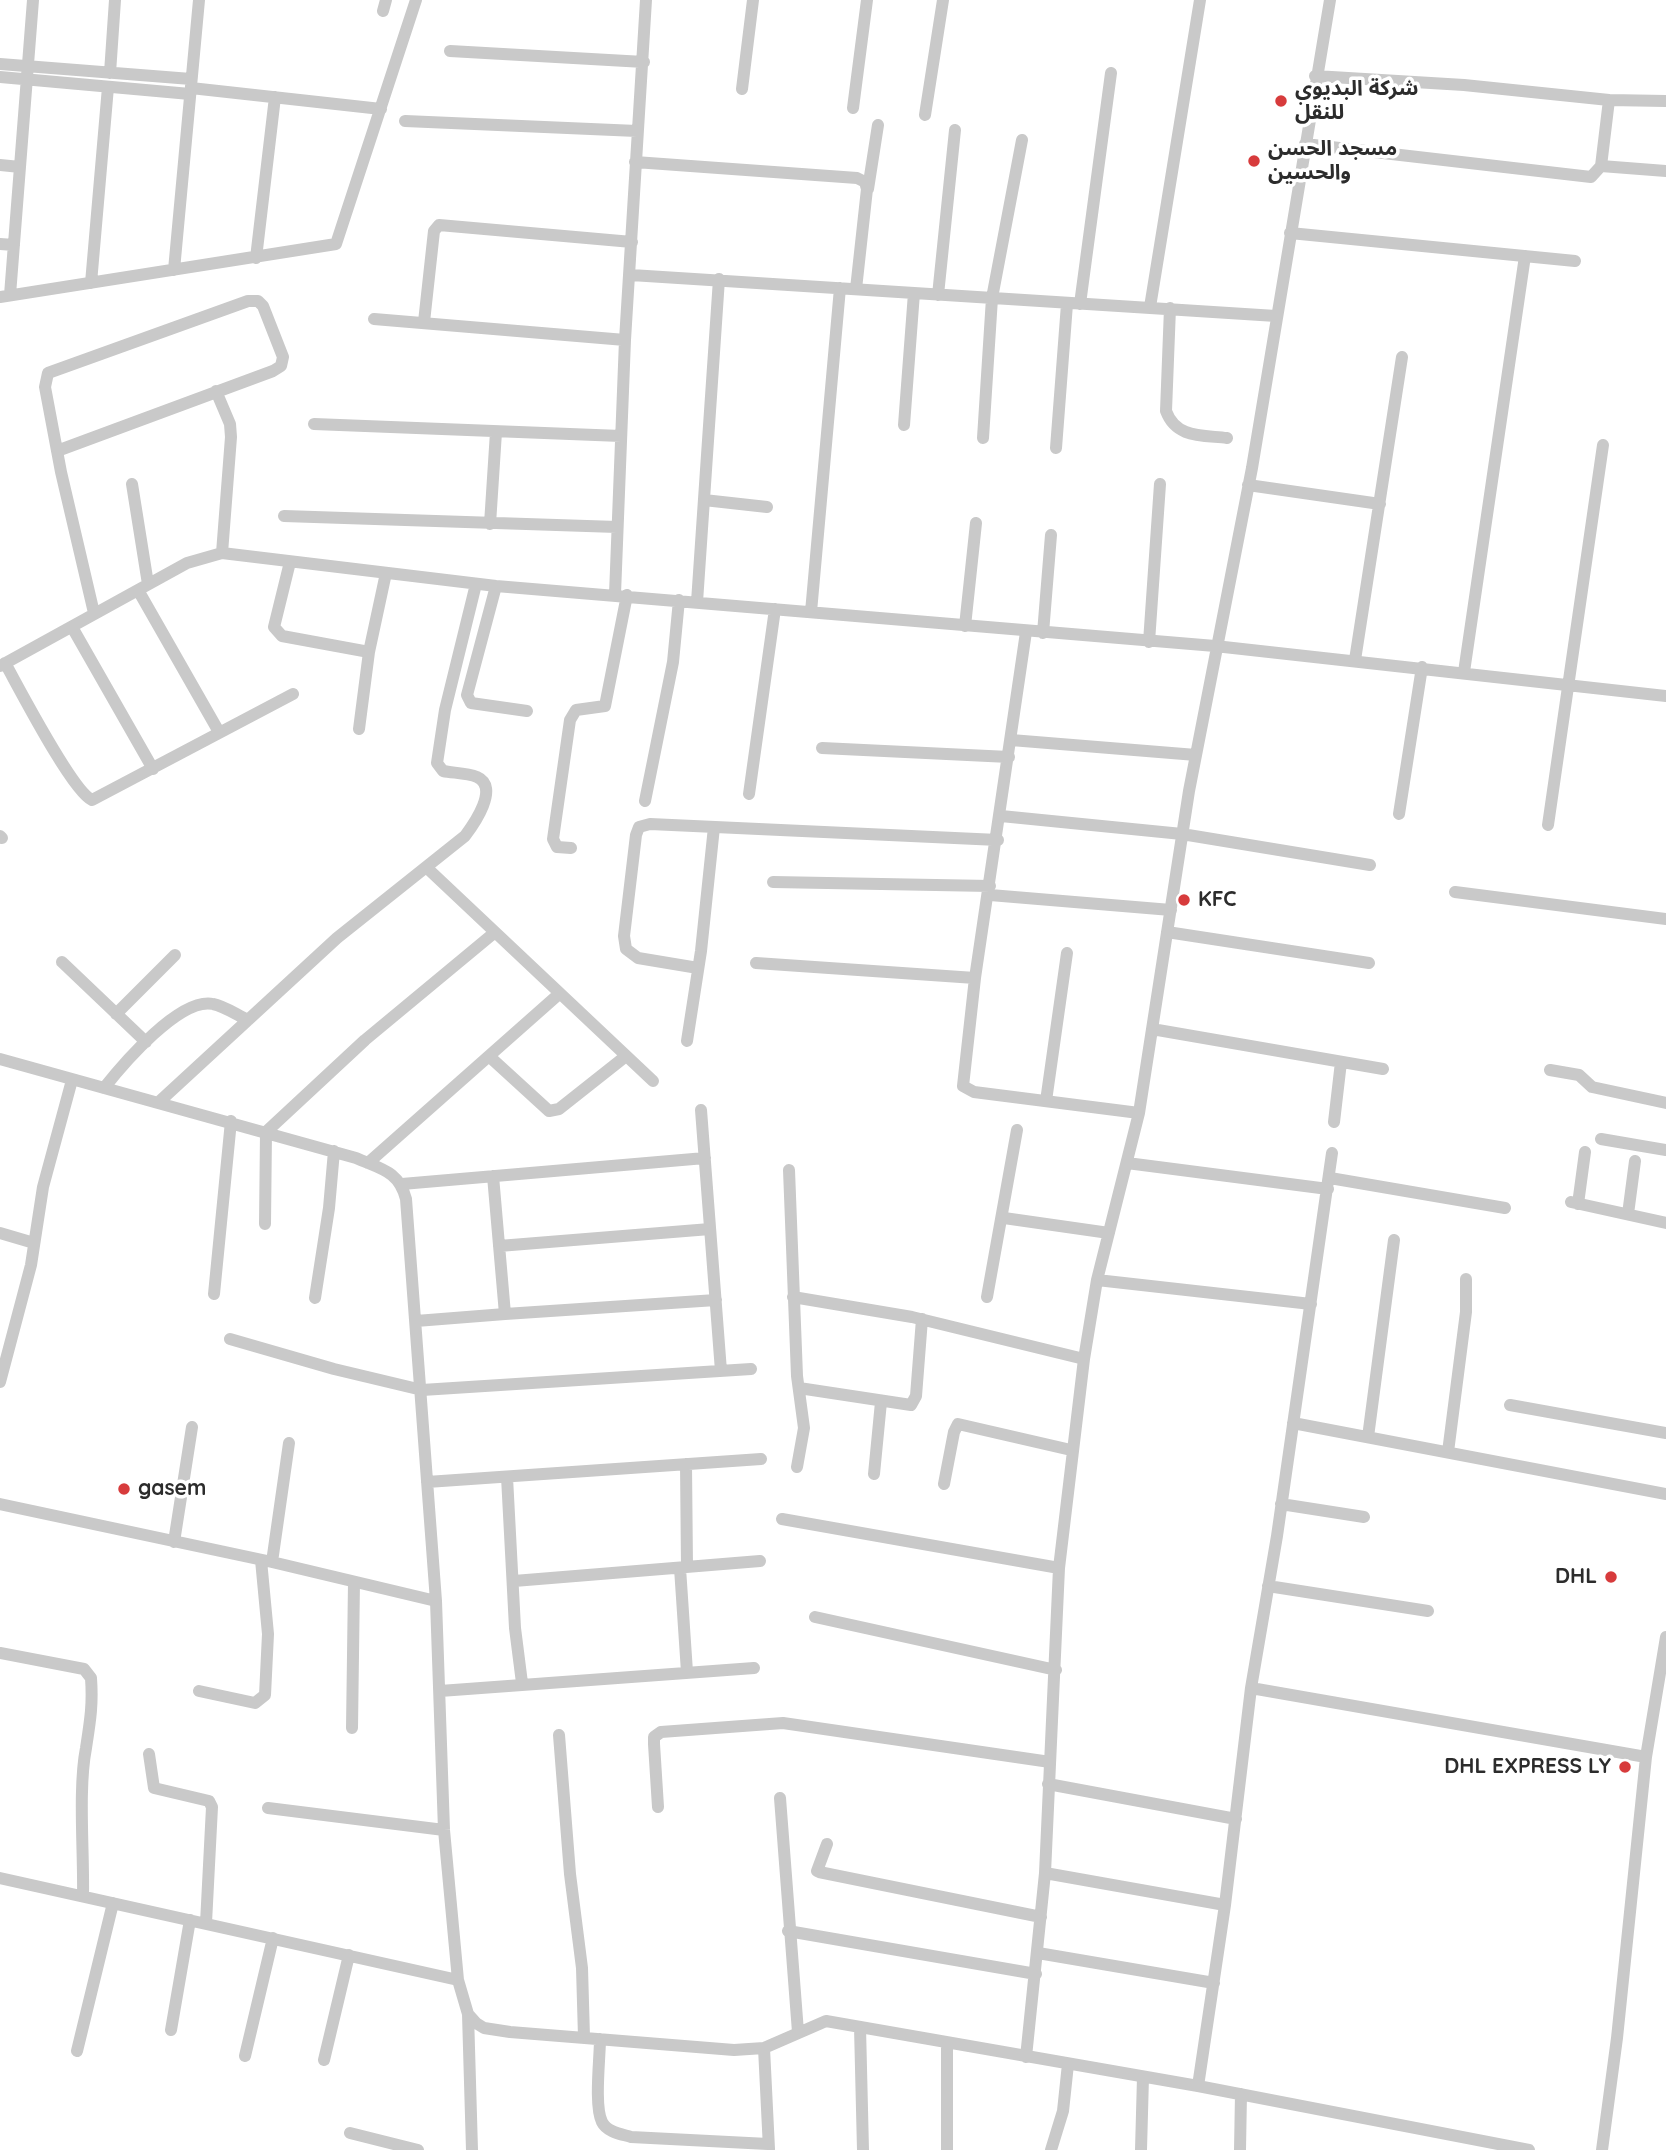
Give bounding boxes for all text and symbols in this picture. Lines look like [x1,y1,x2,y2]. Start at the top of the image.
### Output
place label: شركة البديوي للنقل [1295,76,1418,126]
marker: شركة البديوي للنقل [1273,93,1289,109]
place label: مسجد الحسن والحسين [1268,136,1397,186]
marker: مسجد الحسن والحسين [1246,153,1262,169]
place label: KFC [1198,887,1237,913]
marker: KFC [1176,892,1192,908]
place label: gasem [138,1476,206,1502]
marker: gasem [116,1481,132,1497]
place label: DHL [1555,1564,1597,1590]
marker: DHL [1603,1569,1619,1585]
place label: DHL EXPRESS LY [1444,1754,1611,1780]
marker: DHL EXPRESS LY [1617,1759,1633,1775]

